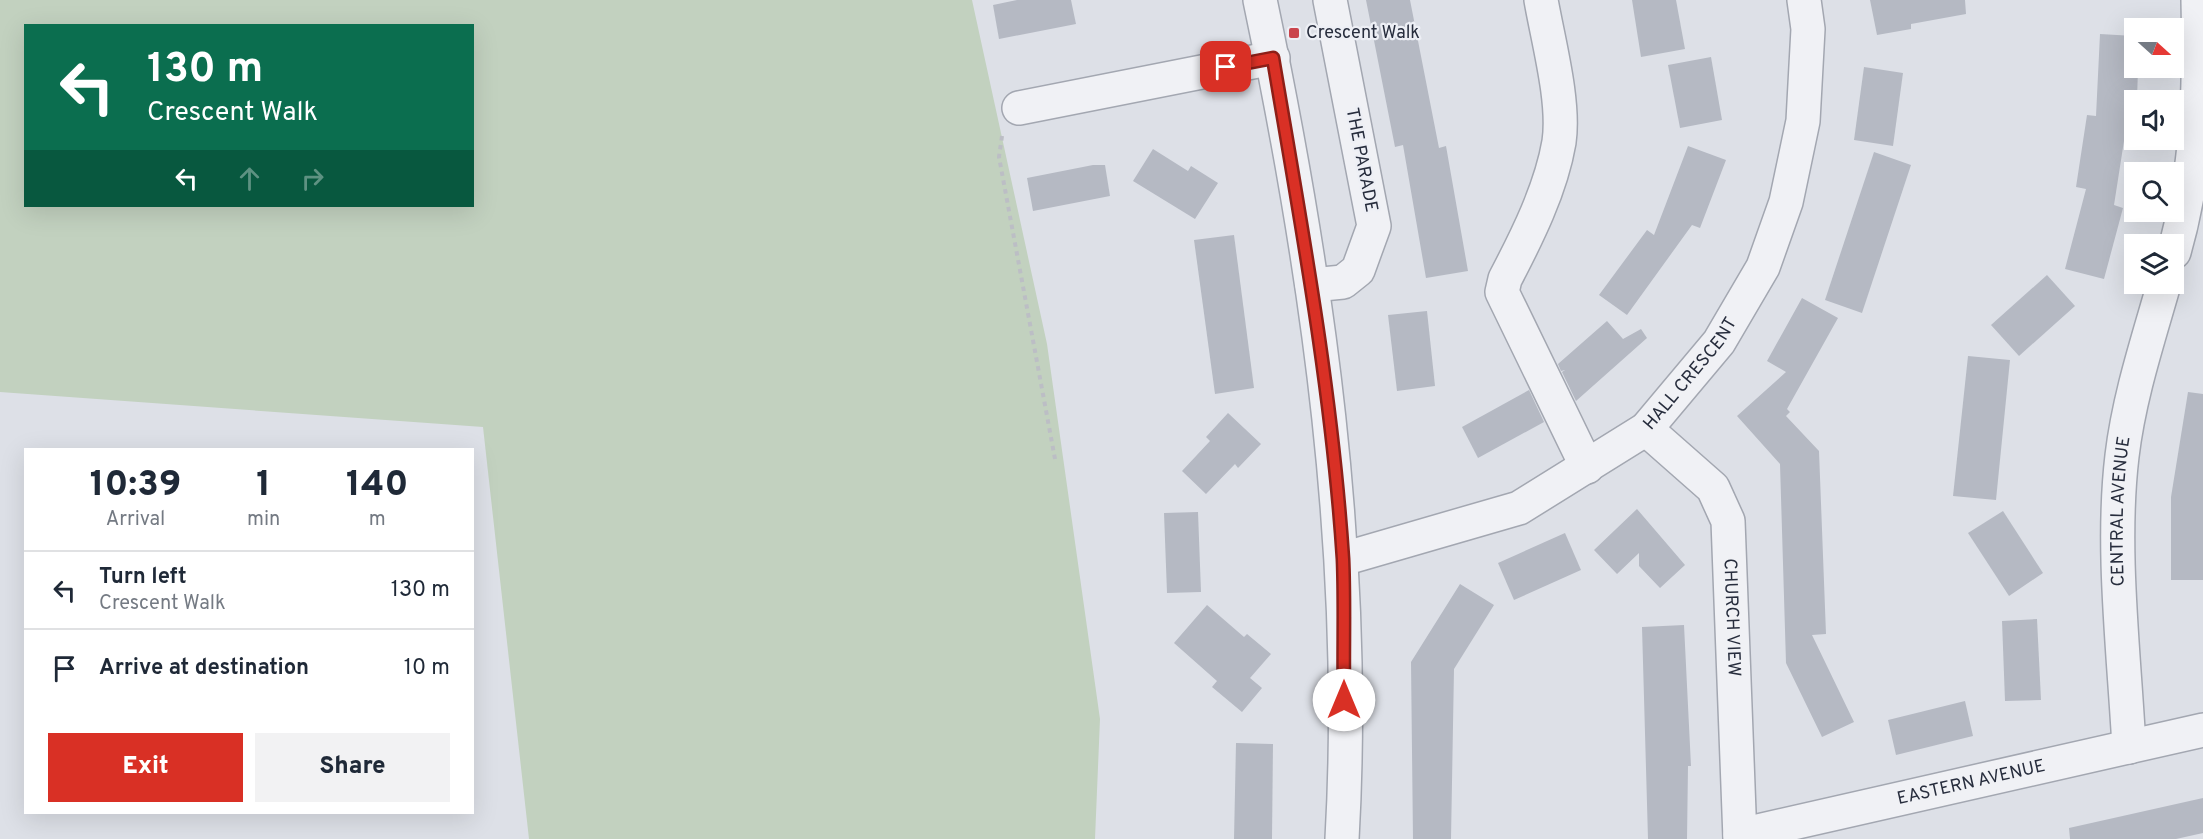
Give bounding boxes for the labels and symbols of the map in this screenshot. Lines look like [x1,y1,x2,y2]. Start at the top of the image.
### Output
north arrow [2124,18,2184,78]
place label: Crescent Walk [1306,22,1420,45]
marker: Crescent Walk [1287,26,1301,40]
pin [1200,41,1251,92]
street label: THE PARADE [1340,106,1382,214]
street label: HALL CRESCENT [1638,313,1742,435]
street label: CENTRAL AVENUE [2106,435,2136,587]
street label: CHURCH VIEW [1718,558,1745,677]
position arrow [1312,668,1376,732]
street label: EASTERN AVENUE [1895,755,2047,811]

